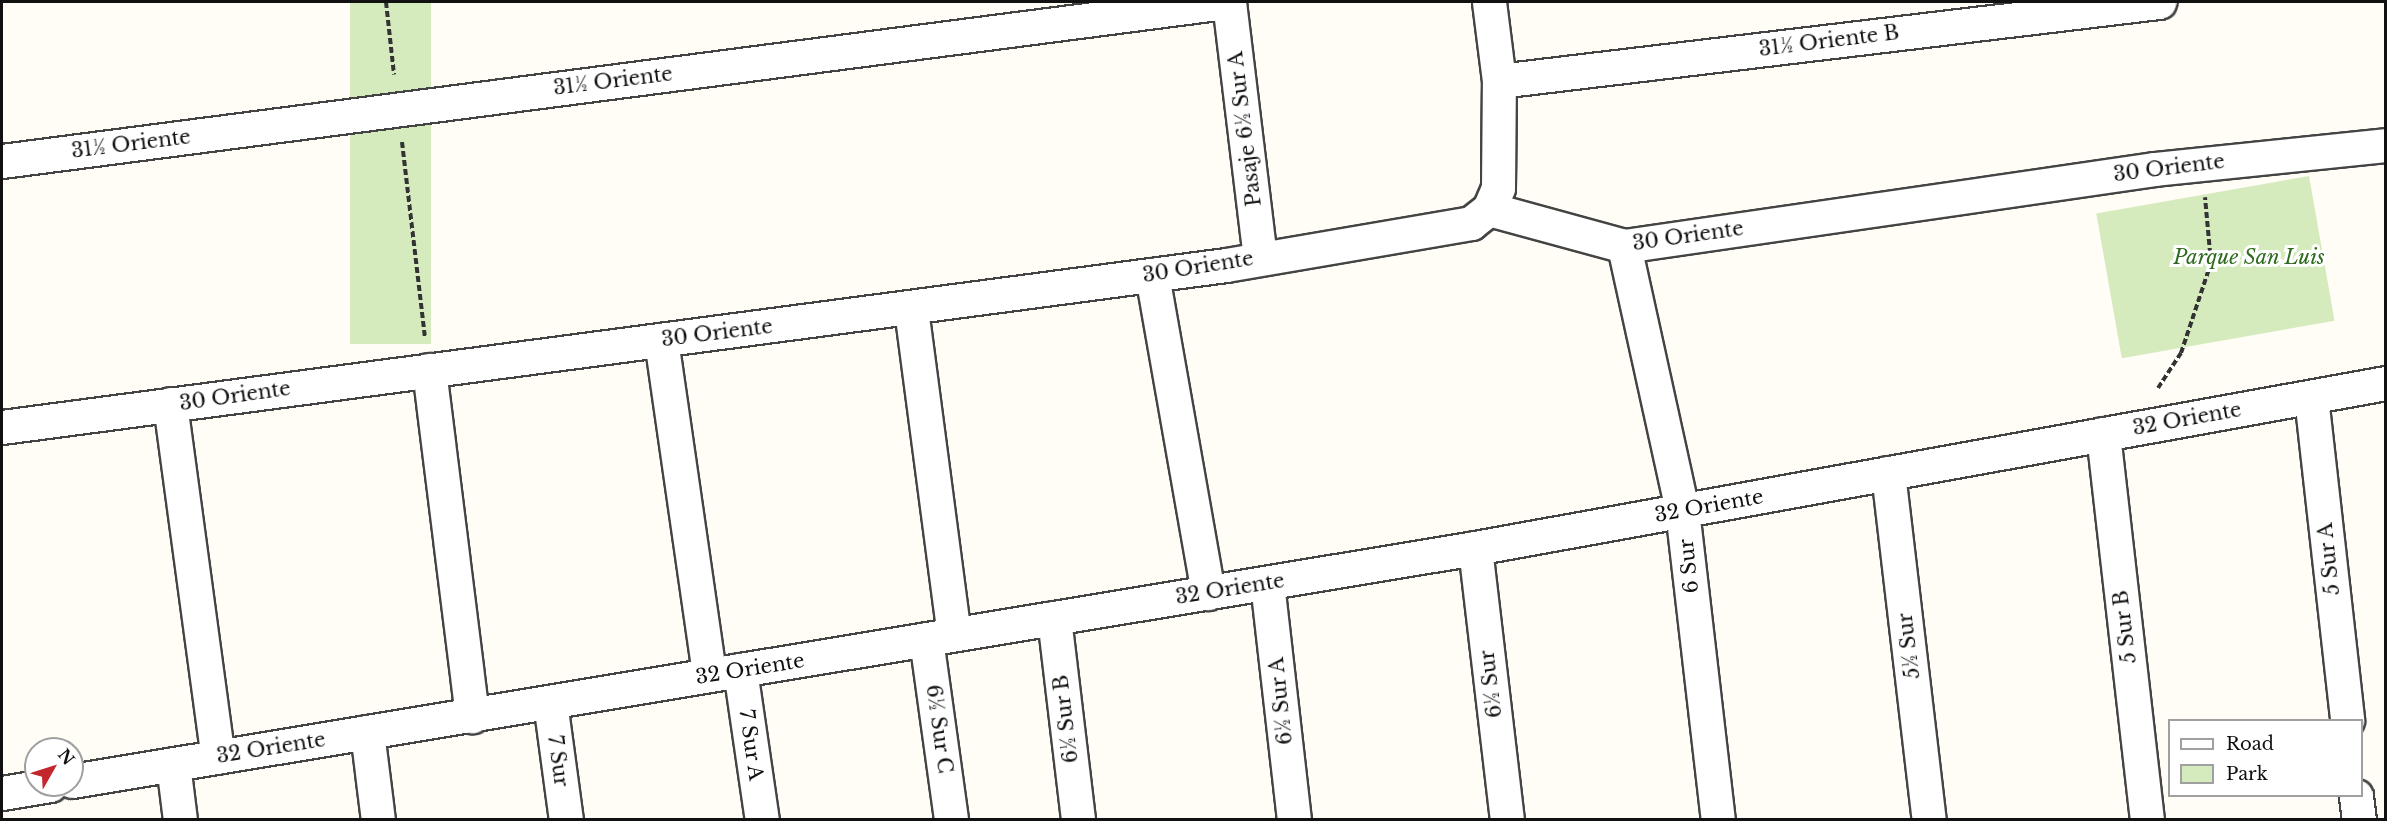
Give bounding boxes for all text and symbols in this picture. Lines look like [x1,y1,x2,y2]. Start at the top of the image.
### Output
street label: 31½ Oriente B [1758,20,1900,62]
street label: Pasaje 6½ Sur A [1224,50,1266,208]
street label: 31½ Oriente [552,62,674,100]
street label: 31½ Oriente [70,125,192,163]
street label: 30 Oriente [2112,149,2226,187]
street label: 30 Oriente [1631,216,1745,256]
park label: Parque San Luis [2173,245,2325,269]
street label: 30 Oriente [1141,246,1255,288]
street label: 30 Oriente [660,314,774,352]
street label: 30 Oriente [178,376,292,416]
street label: 32 Oriente [2131,398,2243,440]
street label: 32 Oriente [1653,485,1765,527]
street label: 5 Sur A [2313,521,2345,597]
street label: 6 Sur [1674,538,1704,594]
street label: 32 Oriente [1174,569,1286,609]
street label: 5 Sur B [2109,589,2141,665]
street label: 5½ Sur [1893,612,1925,680]
street label: 32 Oriente [694,649,806,689]
street label: 6½ Sur [1475,649,1507,719]
street label: 6½ Sur A [1264,655,1298,747]
street label: 6½ Sur B [1049,673,1083,765]
street label: 6½ Sur C [921,683,957,775]
street label: 7 Sur A [734,707,768,783]
legend [2168,719,2363,797]
street label: 32 Oriente [215,728,327,768]
text: Road [2226,733,2274,755]
street label: 7 Sur [543,734,573,788]
north arrow [24,737,84,797]
text: N [54,745,79,769]
text: Park [2226,763,2268,785]

